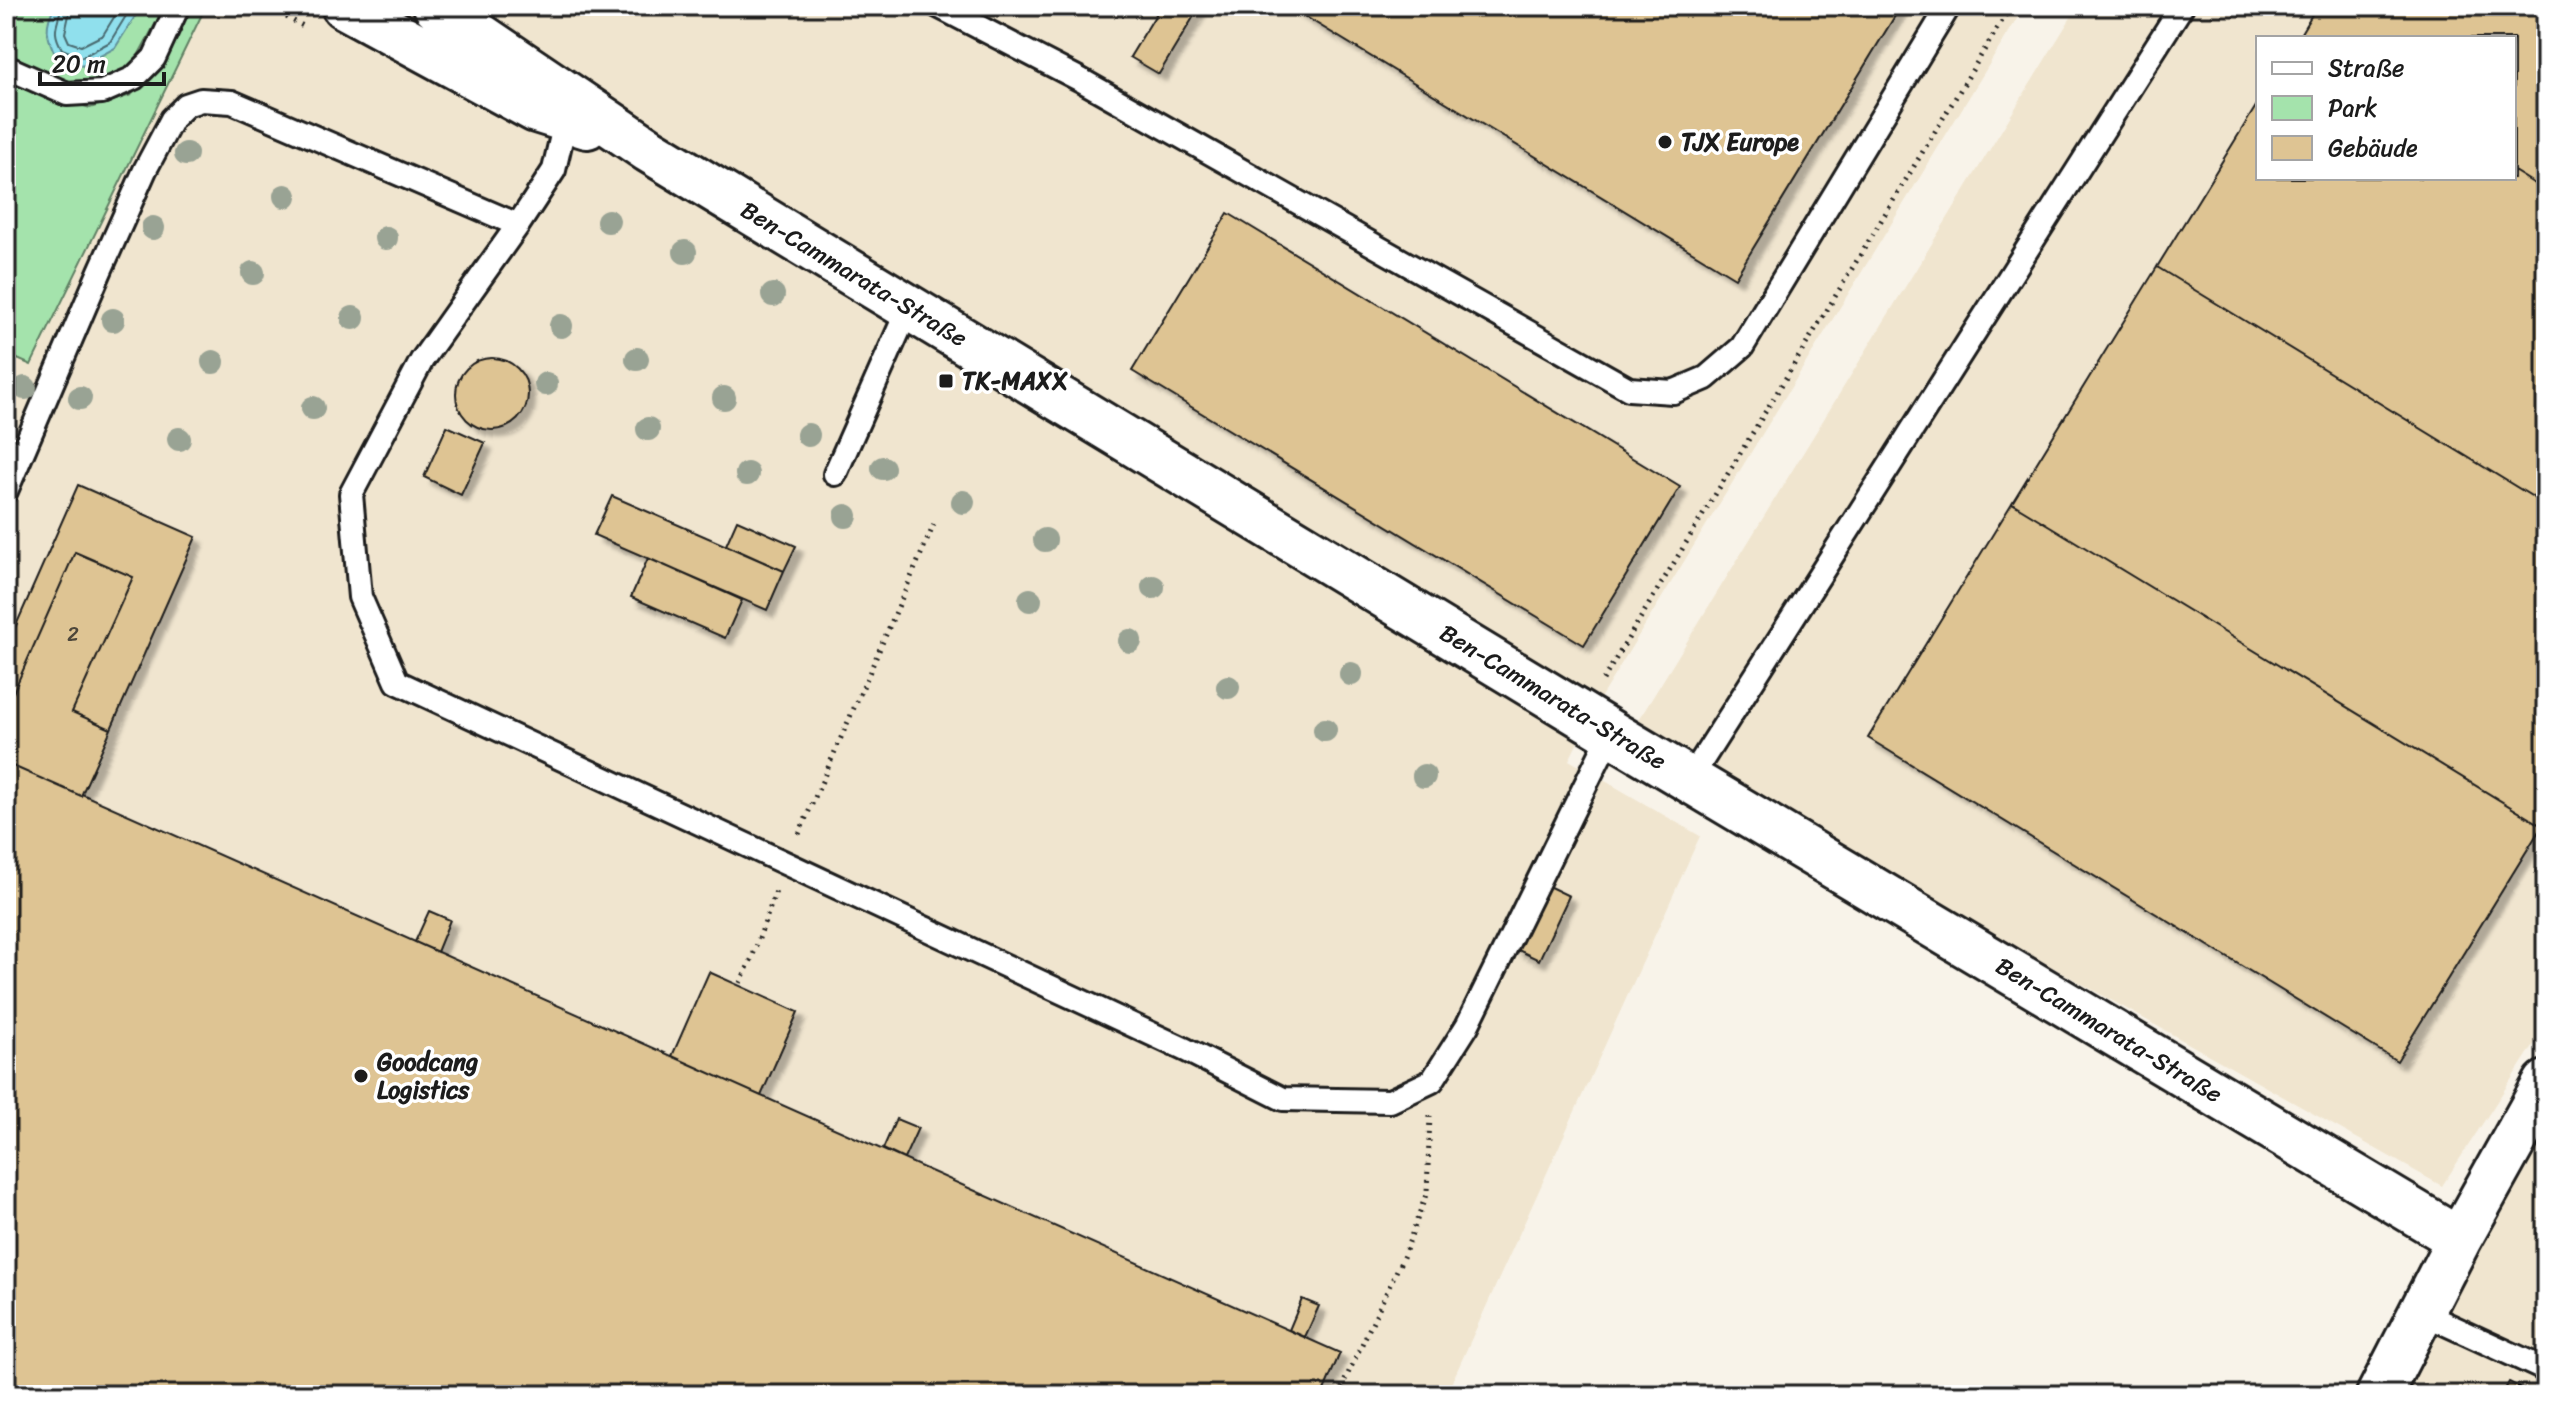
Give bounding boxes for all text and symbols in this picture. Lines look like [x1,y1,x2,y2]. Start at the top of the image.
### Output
scale bar [40,36,164,86]
legend [2256,36,2516,180]
text: 20 m [52,43,106,85]
text: Straße [2328,47,2404,89]
text: Park [2328,87,2377,129]
place label: TJX Europe [1681,121,1799,163]
text: Gebäude [2328,127,2418,169]
marker: TJX Europe [1656,133,1674,151]
street label: Ben-Cammarata-Straße [732,189,976,359]
place label: TK-MAXX [962,360,1068,402]
marker: TK-MAXX [937,372,955,390]
street label: Ben-Cammarata-Straße [1431,612,1675,782]
house number: 2 [67,617,79,652]
street label: Ben-Cammarata-Straße [1987,945,2231,1115]
place label: Goodcang Logistics [377,1041,478,1111]
marker: Goodcang Logistics [352,1067,370,1085]

